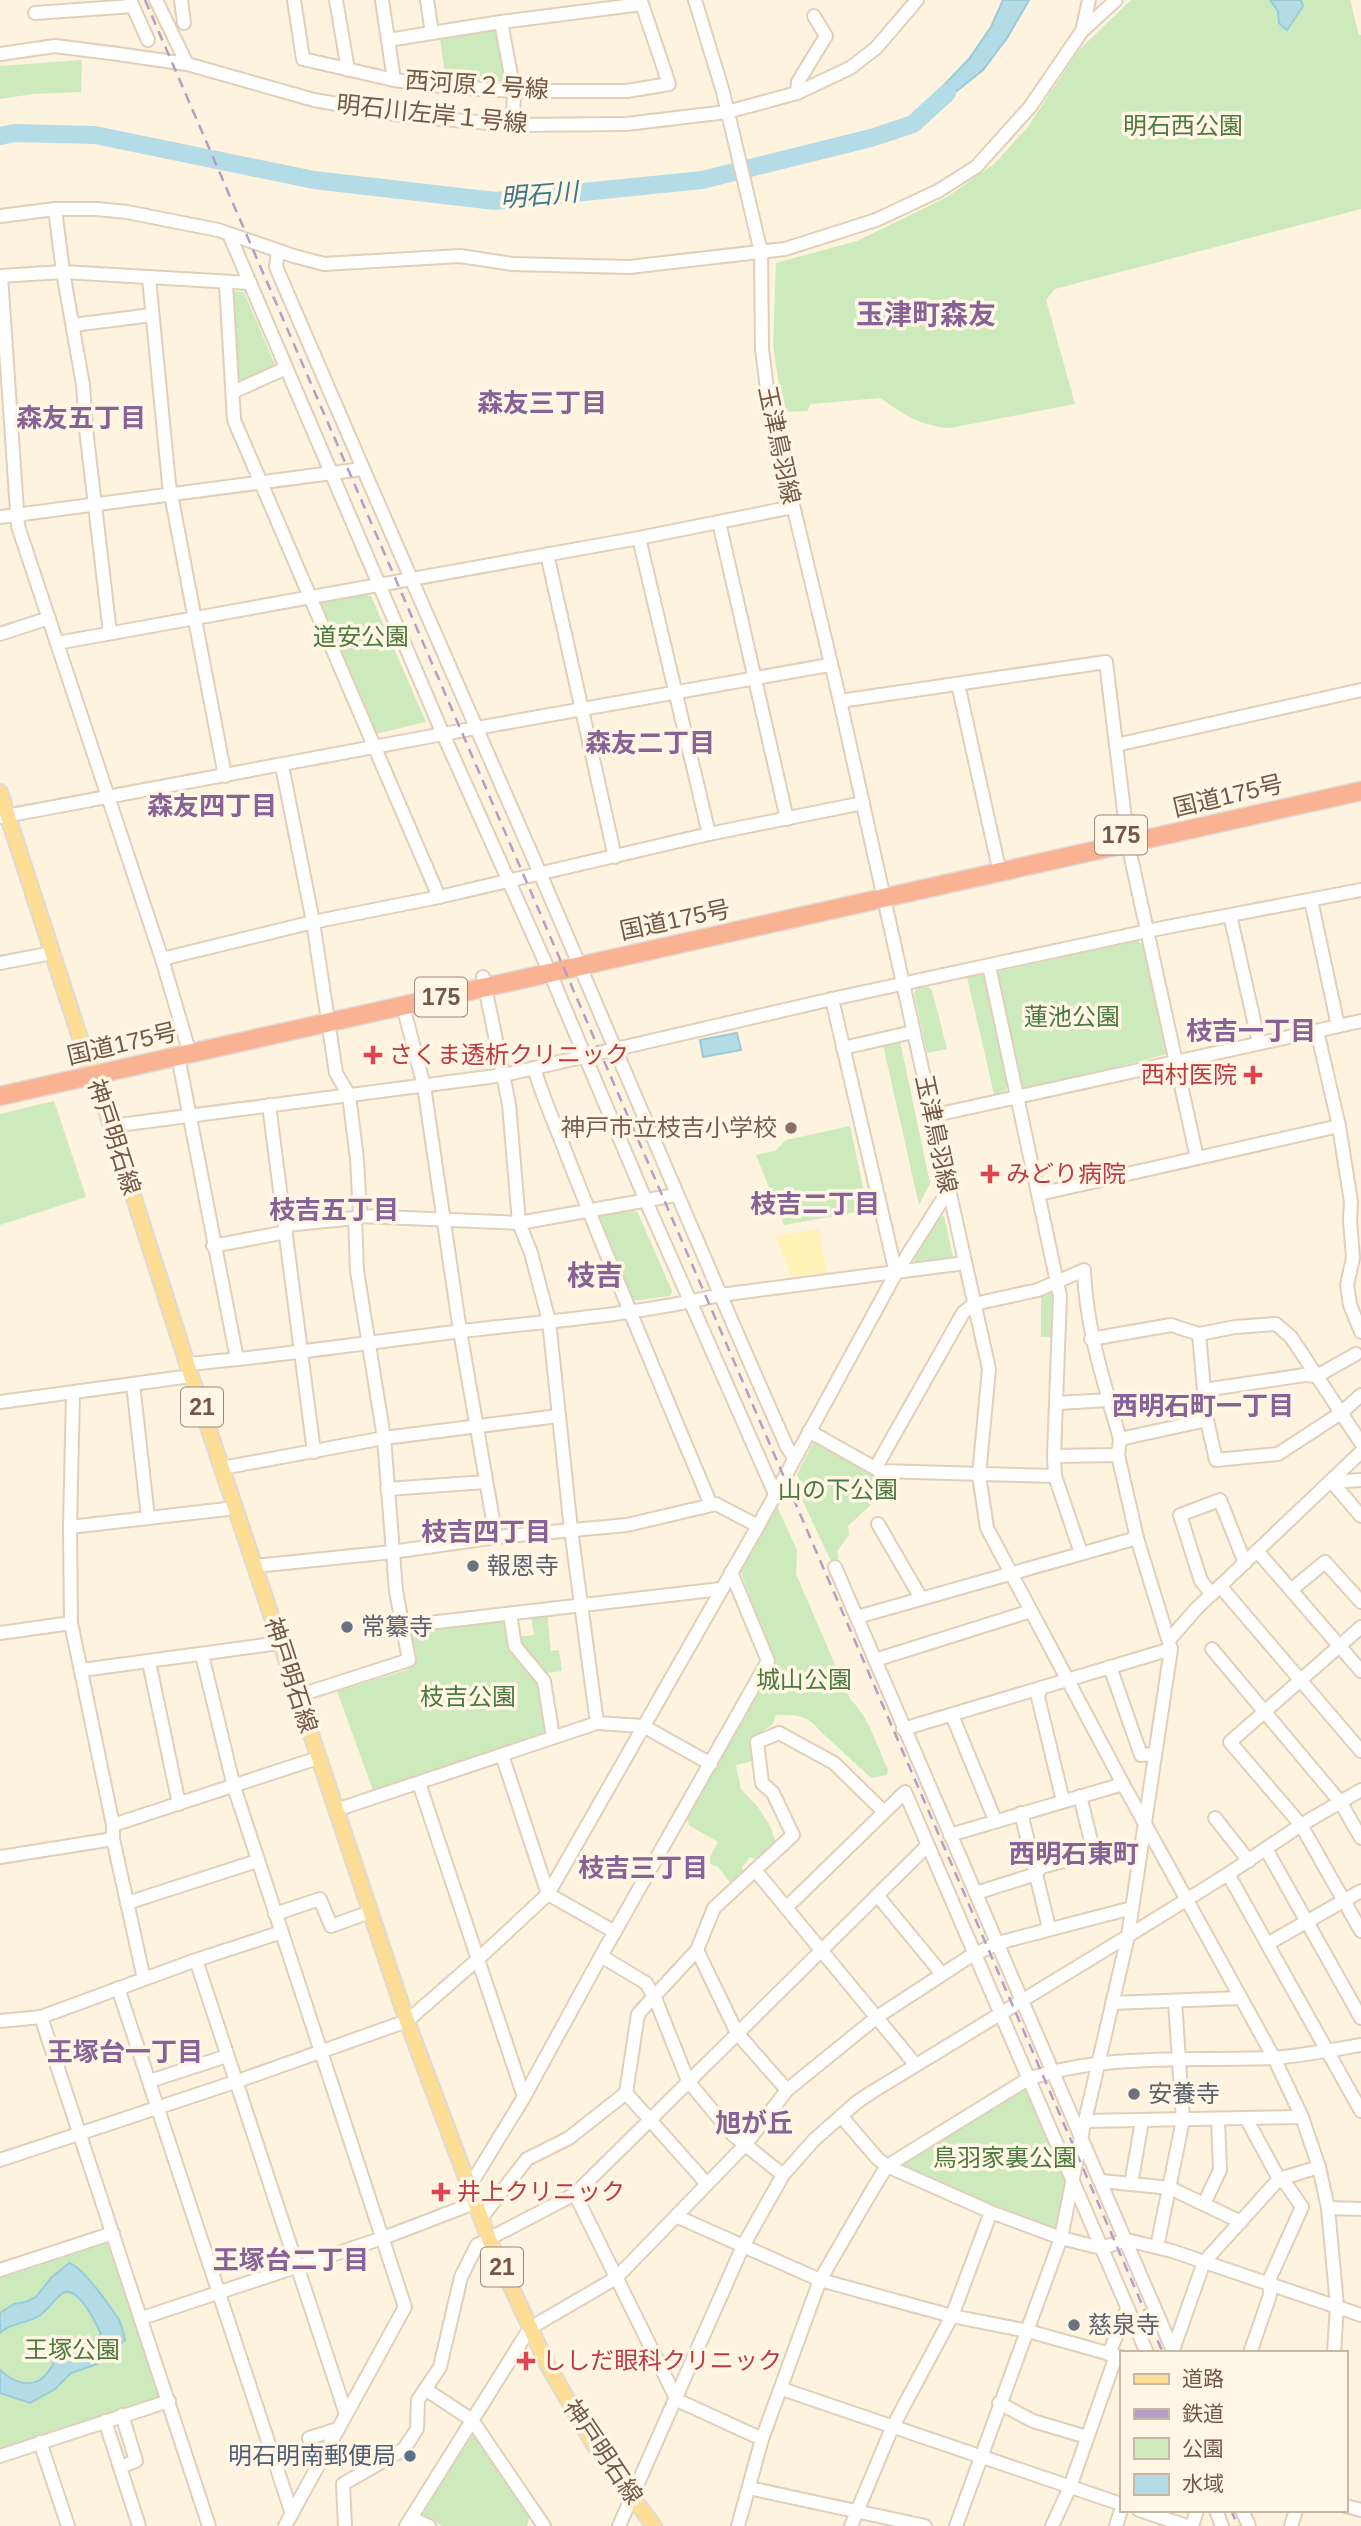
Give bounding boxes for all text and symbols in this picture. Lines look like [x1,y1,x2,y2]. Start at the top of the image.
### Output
street label: 西河原２号線 [404,66,550,103]
street label: 明石川左岸１号線 [335,90,529,137]
park label: 明石西公園 [1123,112,1243,139]
water label: 明石川 [499,176,582,213]
district label: 玉津町森友 [856,299,996,330]
street label: 玉津鳥羽線 [754,383,805,506]
district label: 森友三丁目 [477,388,607,418]
district label: 森友五丁目 [16,403,146,433]
park label: 道安公園 [313,623,409,650]
district label: 森友二丁目 [585,728,715,758]
street label: 国道175号 [1170,770,1286,821]
district label: 森友四丁目 [147,791,277,821]
road number: 175 [1095,816,1147,855]
street label: 国道175号 [617,895,733,944]
road number: 175 [415,978,467,1016]
park label: 蓮池公園 [1024,1003,1120,1030]
district label: 枝吉一丁目 [1186,1016,1316,1046]
street label: 国道175号 [64,1018,180,1069]
place label: さくま透析クリニック [389,1041,629,1068]
marker: さくま透析クリニック [363,1045,383,1065]
place label: 西村医院 [1141,1061,1237,1088]
marker: 西村医院 [1243,1065,1263,1085]
street label: 玉津鳥羽線 [911,1072,962,1195]
street label: 神戸明石線 [83,1076,146,1198]
place label: 神戸市立枝吉小学校 [561,1114,777,1141]
marker: 神戸市立枝吉小学校 [783,1120,799,1136]
place label: みどり病院 [1006,1160,1126,1187]
marker: みどり病院 [980,1164,1000,1184]
district label: 枝吉二丁目 [750,1189,880,1219]
district label: 枝吉五丁目 [269,1195,399,1225]
district label: 枝吉 [567,1260,623,1291]
road number: 21 [181,1388,223,1426]
district label: 西明石町一丁目 [1112,1391,1294,1421]
park label: 山の下公園 [778,1476,898,1503]
district label: 枝吉四丁目 [421,1517,551,1547]
place label: 報恩寺 [487,1552,559,1579]
marker: 報恩寺 [465,1558,481,1574]
place label: 常纂寺 [361,1613,433,1640]
street label: 神戸明石線 [260,1614,323,1736]
marker: 常纂寺 [339,1619,355,1635]
park label: 城山公園 [756,1666,852,1693]
park label: 枝吉公園 [420,1683,516,1710]
district label: 西明石東町 [1009,1839,1139,1869]
district label: 枝吉三丁目 [578,1853,708,1883]
district label: 王塚台一丁目 [47,2037,203,2067]
place label: 安養寺 [1148,2080,1220,2107]
marker: 安養寺 [1126,2086,1142,2102]
district label: 旭が丘 [715,2108,793,2138]
park label: 鳥羽家裏公園 [933,2144,1077,2171]
place label: 井上クリニック [457,2178,625,2205]
marker: 井上クリニック [431,2182,451,2202]
district label: 王塚台二丁目 [213,2245,369,2275]
road number: 21 [481,2248,523,2286]
place label: 慈泉寺 [1088,2311,1160,2338]
marker: 慈泉寺 [1066,2317,1082,2333]
park label: 王塚公園 [24,2336,120,2363]
place label: ししだ眼科クリニック [542,2347,782,2374]
marker: ししだ眼科クリニック [516,2351,536,2371]
legend [1120,2351,1347,2512]
text: 道路 [1182,2367,1224,2390]
street label: 神戸明石線 [559,2394,648,2509]
text: 鉄道 [1182,2402,1224,2425]
text: 公園 [1182,2437,1224,2460]
place label: 明石明南郵便局 [228,2442,396,2469]
marker: 明石明南郵便局 [402,2448,418,2464]
text: 水域 [1182,2472,1224,2495]

